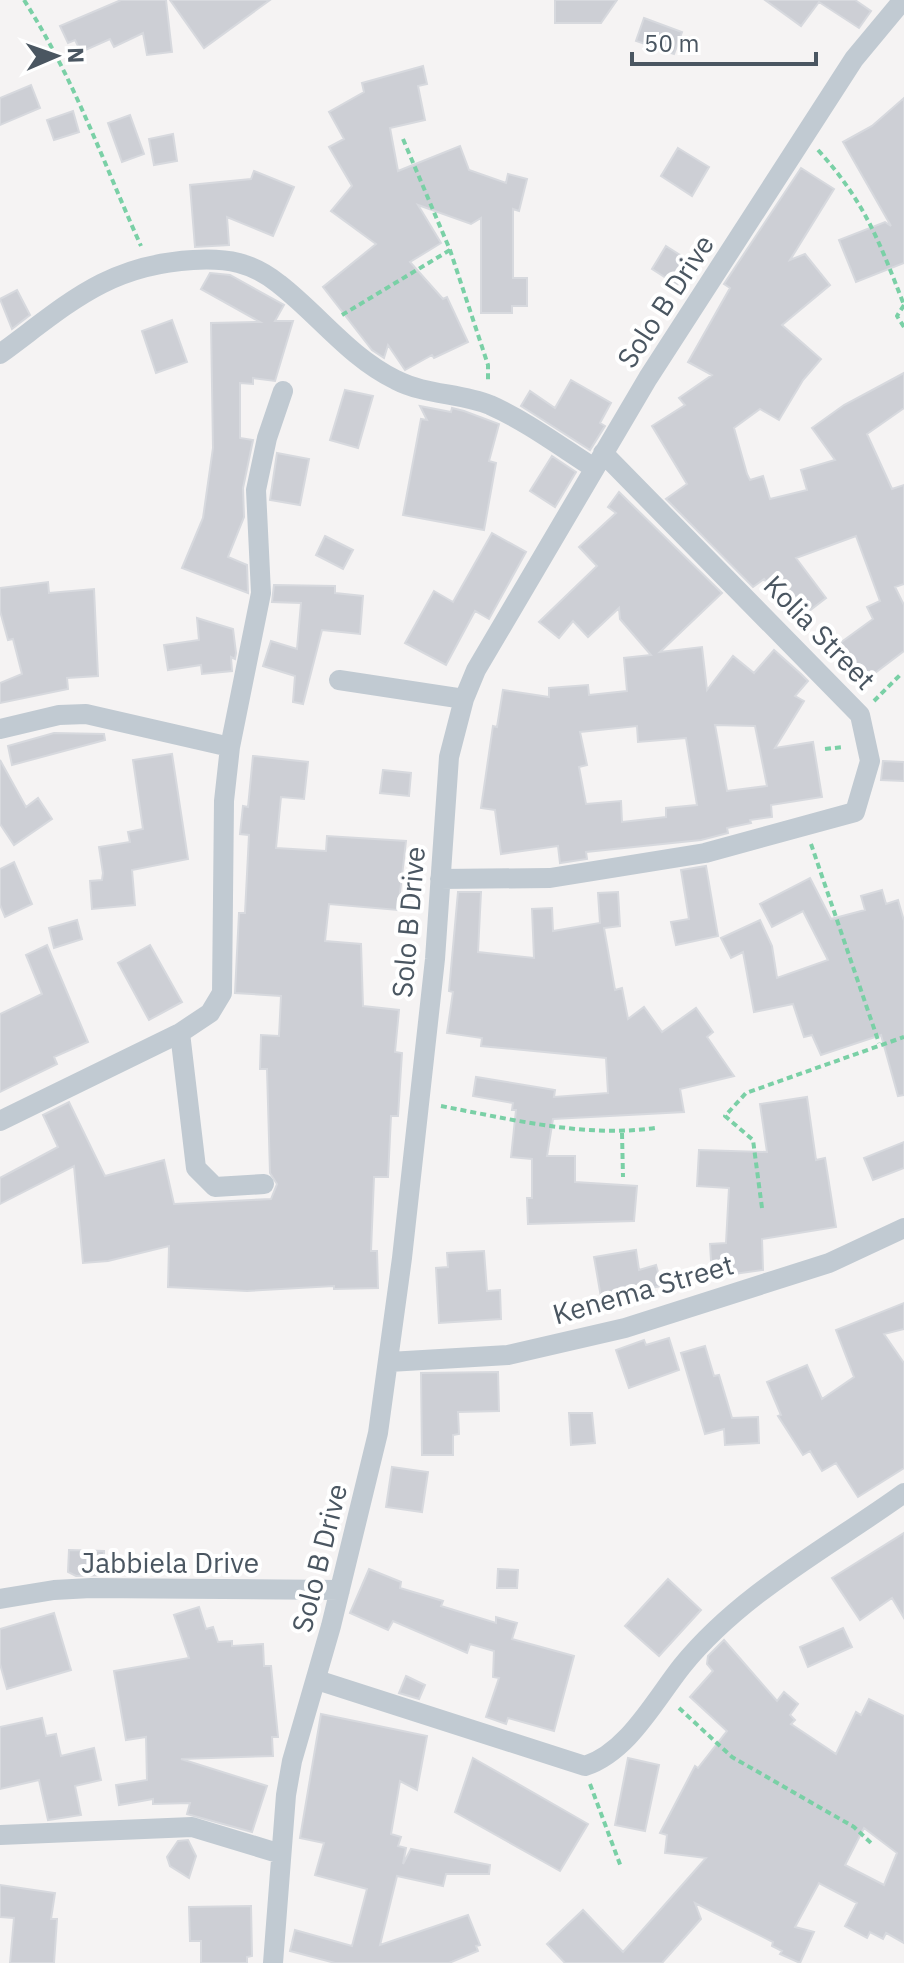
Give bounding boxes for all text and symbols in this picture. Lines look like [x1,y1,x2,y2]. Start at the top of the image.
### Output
north arrow [16,16,96,96]
scale bar [632,16,816,66]
text: 50 m [644,27,699,59]
text: N [62,47,91,64]
street label: Solo B Drive [608,227,722,375]
street label: Kolia Street [756,567,884,697]
street label: Solo B Drive [383,845,433,999]
street label: Kenema Street [548,1246,738,1332]
street label: Solo B Drive [283,1480,355,1636]
street label: Jabbiela Drive [81,1544,259,1581]

